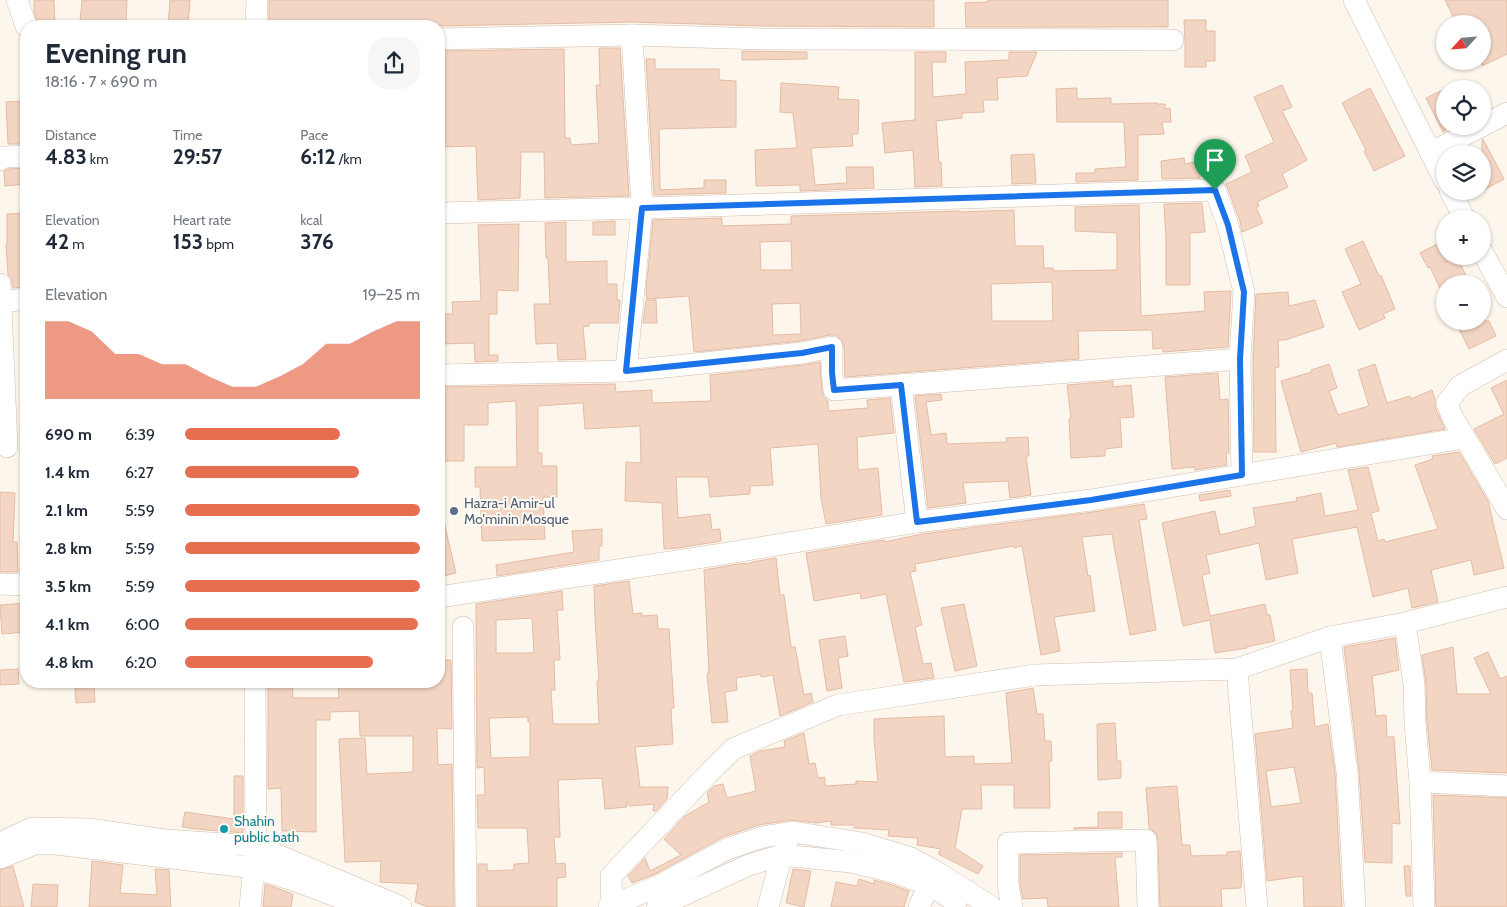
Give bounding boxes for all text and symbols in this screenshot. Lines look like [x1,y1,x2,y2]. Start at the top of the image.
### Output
north arrow [1436,15,1491,70]
map controls [1436,15,1491,330]
text: Evening run [45,36,187,70]
button: share [368,37,420,89]
text: 18:16 · 7 × 690 m [45,72,157,91]
button: locate [1436,80,1491,135]
text: Distance [45,126,97,144]
text: Time [173,126,202,144]
text: Pace [300,126,328,144]
pin [1194,139,1236,190]
text: 4.83 [45,144,87,169]
text: 29:57 [173,144,222,169]
text: 6:12 [300,144,336,169]
button: layers [1436,145,1491,200]
icon: arrive [1201,146,1229,174]
text: km [87,150,108,168]
text: /km [336,150,362,168]
button: + [1436,210,1491,265]
text: Elevation [45,211,100,229]
text: Heart rate [173,211,231,229]
text: kcal [300,211,323,229]
text: 42 [45,229,69,254]
text: 153 [173,229,203,254]
text: 376 [300,229,334,254]
text: m [69,235,85,253]
text: bpm [203,235,234,253]
button: − [1436,275,1491,330]
text: Elevation [45,285,108,304]
text: 19–25 m [363,285,420,304]
text: 690 m [45,425,92,444]
text: 6:39 [125,425,155,444]
text: 1.4 km [45,463,90,482]
text: 6:27 [125,463,154,482]
place label: Hazra-i Amir-ul Mo'minin Mosque [464,494,569,528]
text: 2.1 km [45,501,88,520]
text: 5:59 [125,501,155,520]
marker: Hazra-i Amir-ul Mo'minin Mosque [448,505,460,517]
text: 2.8 km [45,539,92,558]
text: 5:59 [125,539,155,558]
text: 3.5 km [45,577,91,596]
text: 5:59 [125,577,155,596]
text: 4.1 km [45,615,89,634]
text: 6:00 [125,615,160,634]
text: 4.8 km [45,653,93,672]
text: 6:20 [125,653,157,672]
place label: Shahin public bath [234,812,299,846]
marker: Shahin public bath [218,823,230,835]

